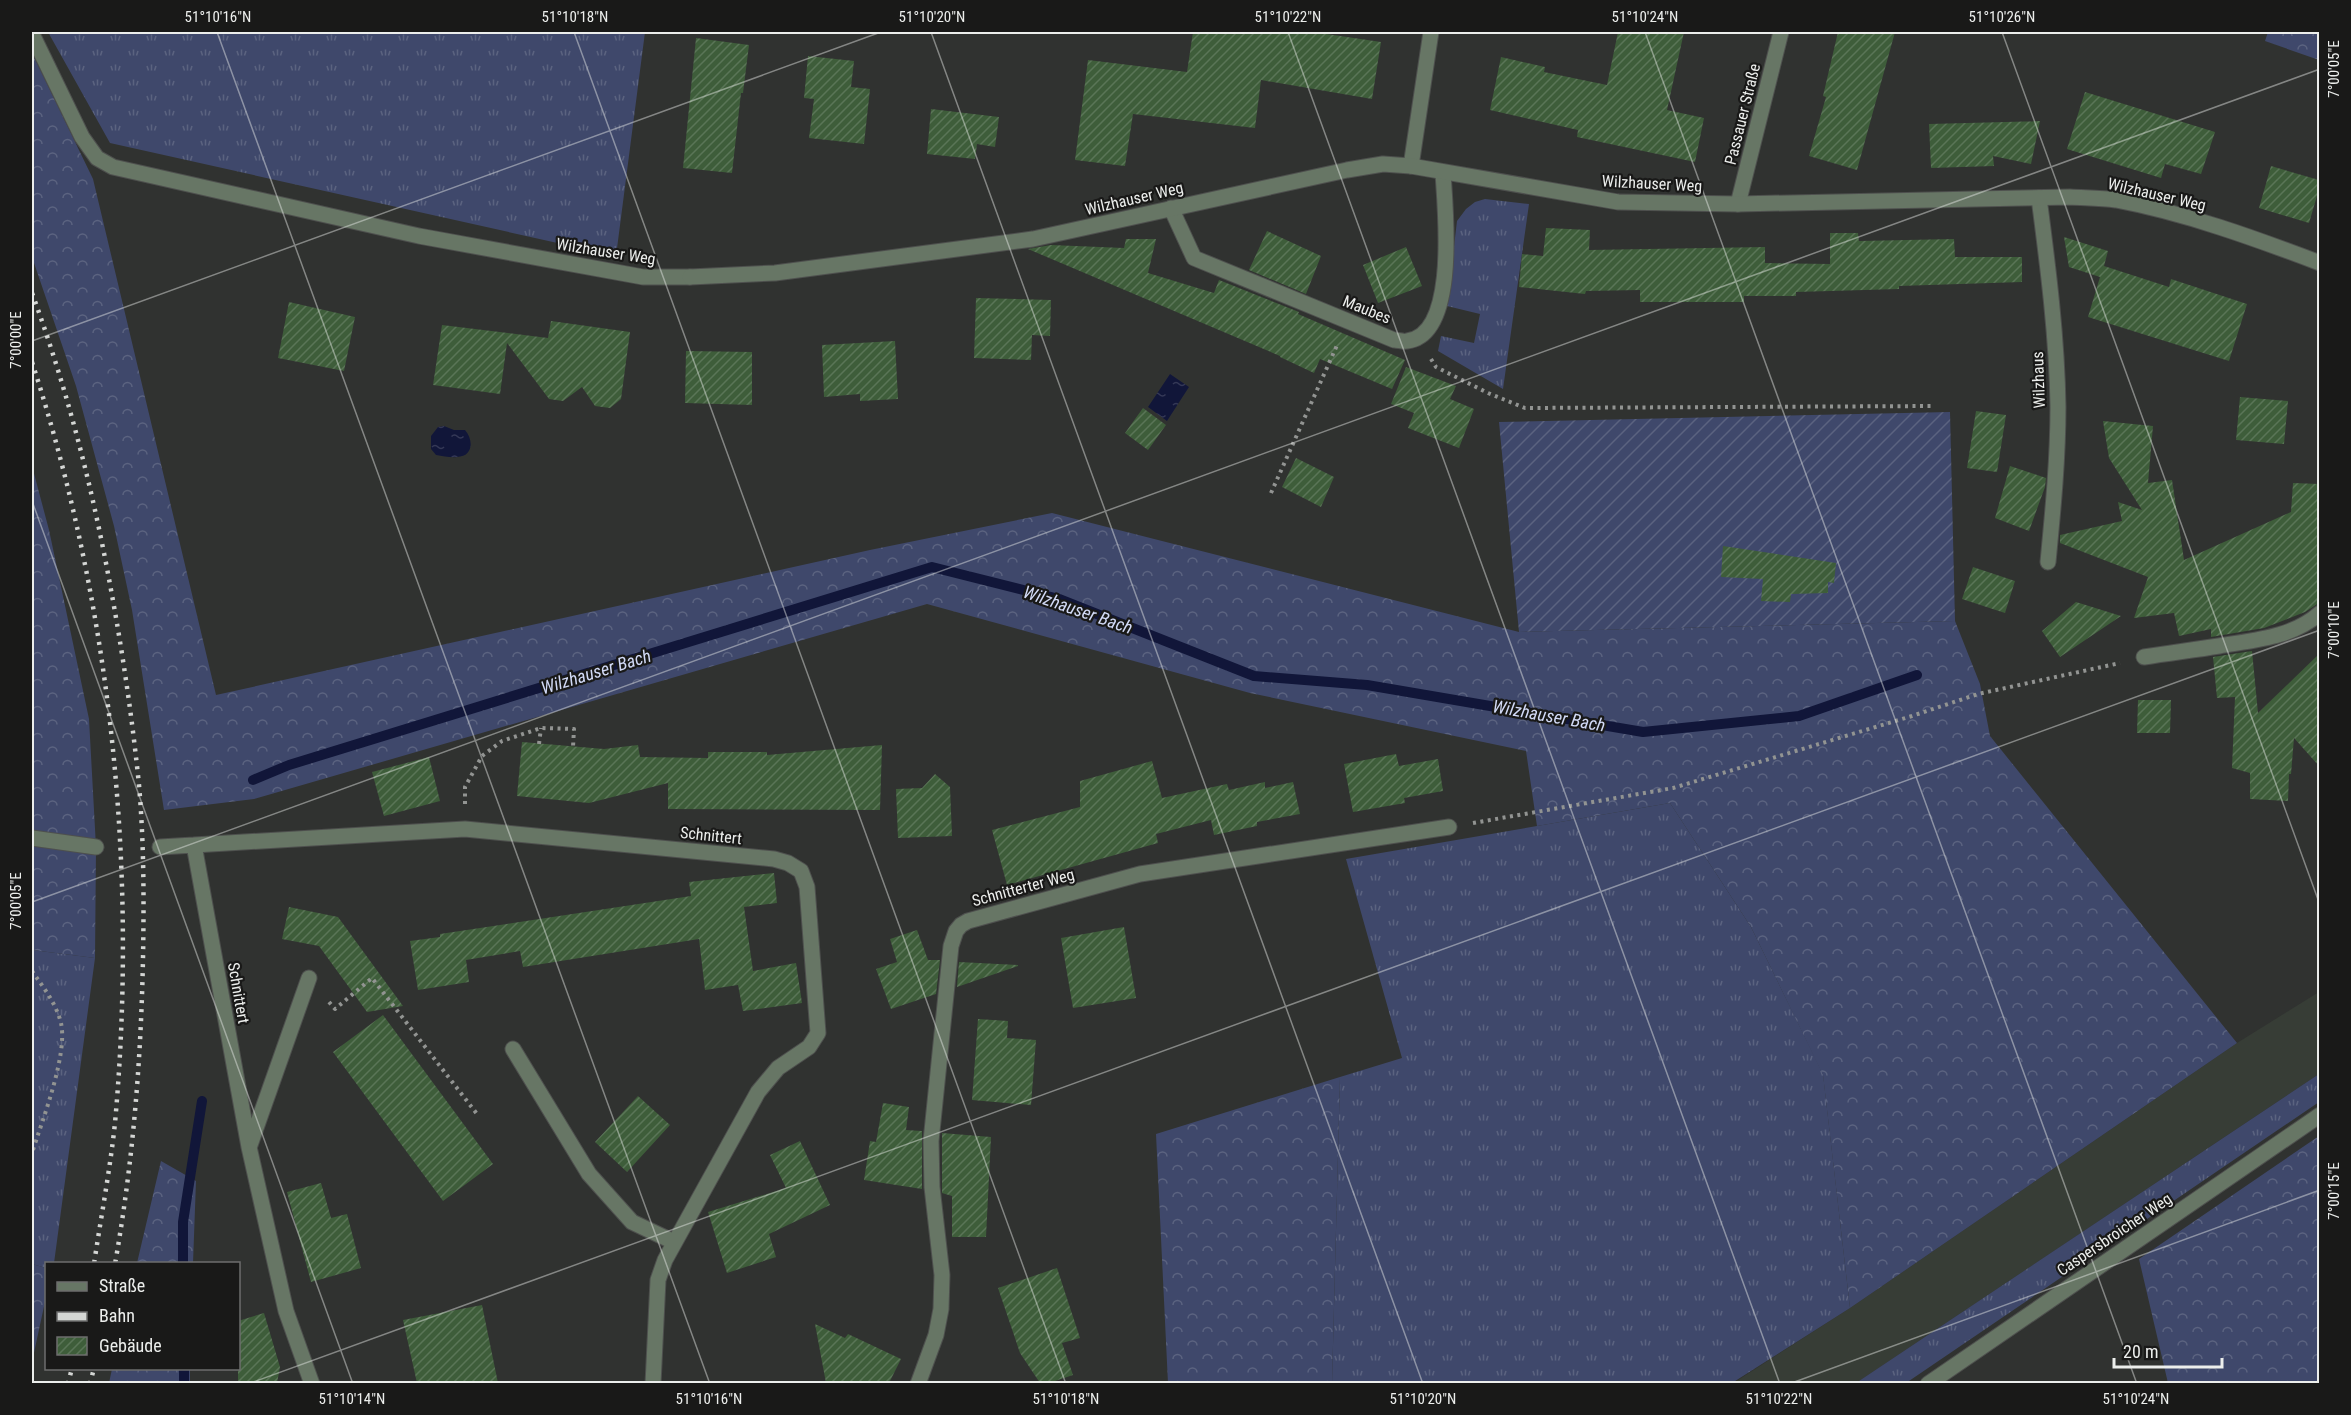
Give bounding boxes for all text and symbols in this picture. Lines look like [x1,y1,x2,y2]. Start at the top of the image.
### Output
text: 51°10'16"N [185,8,251,26]
text: 51°10'18"N [542,8,608,26]
text: 51°10'20"N [899,8,965,26]
text: 51°10'22"N [1255,8,1321,26]
text: 51°10'24"N [1612,8,1678,26]
text: 51°10'26"N [1969,8,2035,26]
text: 7°00'05"E [2325,40,2343,98]
street label: Passauer Straße [1721,62,1764,167]
street label: Wilzhauser Weg [1601,171,1703,196]
street label: Wilzhauser Weg [2106,174,2208,215]
street label: Wilzhauser Weg [1083,178,1185,219]
street label: Wilzhauser Weg [555,234,657,269]
street label: Maubes [1340,291,1394,328]
text: 7°00'00"E [7,311,25,369]
street label: Wilzhaus [2028,351,2049,409]
water label: Wilzhauser Bach [1021,581,1136,638]
text: 7°00'10"E [2325,601,2343,659]
water label: Wilzhauser Bach [538,645,654,698]
water label: Wilzhauser Bach [1491,695,1607,736]
street label: Schnittert [679,823,743,848]
street label: Schnitterter Weg [970,865,1076,910]
text: 7°00'05"E [7,872,25,930]
street label: Schnittert [224,961,253,1025]
text: 7°00'15"E [2325,1162,2343,1220]
street label: Caspersbroicher Weg [2053,1189,2175,1280]
legend [45,1262,240,1370]
text: Straße [99,1275,145,1296]
text: Bahn [99,1305,135,1326]
scale bar [2114,1331,2222,1369]
text: Gebäude [99,1335,162,1356]
text: 20 m [2123,1341,2158,1362]
text: 51°10'14"N [319,1390,385,1408]
text: 51°10'16"N [676,1390,742,1408]
text: 51°10'18"N [1033,1390,1099,1408]
text: 51°10'20"N [1390,1390,1456,1408]
text: 51°10'22"N [1746,1390,1812,1408]
text: 51°10'24"N [2103,1390,2169,1408]

